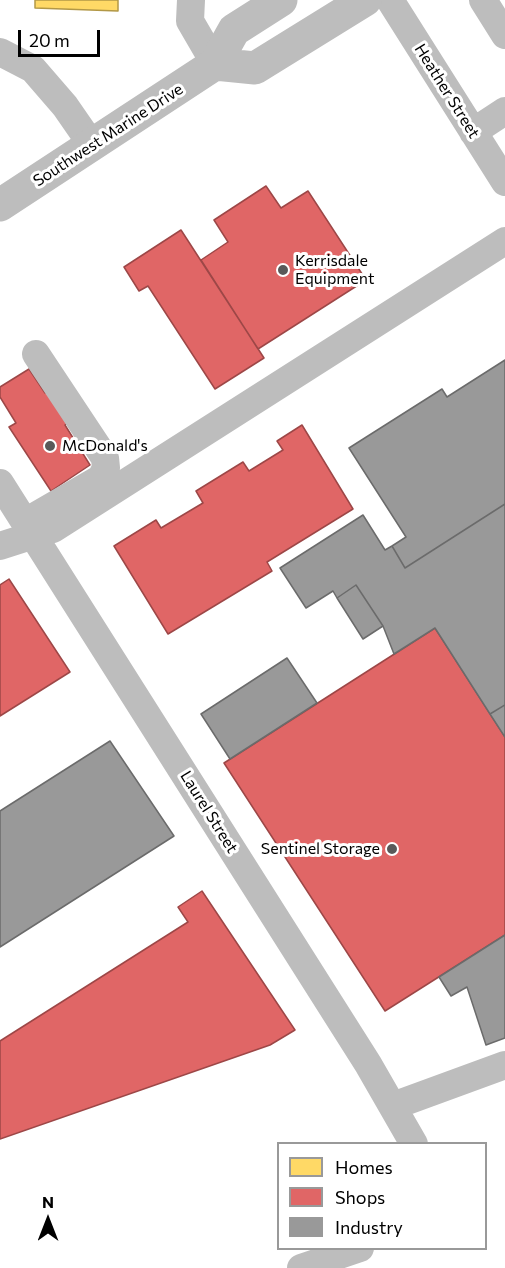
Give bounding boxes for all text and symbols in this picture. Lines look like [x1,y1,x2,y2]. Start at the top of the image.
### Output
scale bar [21,18,104,56]
text: 20 m [29,29,70,51]
street label: Heather Street [410,40,484,142]
street label: Southwest Marine Drive [30,79,186,191]
place label: Kerrisdale Equipment [295,251,374,289]
marker: Kerrisdale Equipment [276,263,290,277]
place label: McDonald's [62,436,148,456]
marker: McDonald's [43,439,57,453]
street label: Laurel Street [176,767,242,857]
place label: Sentinel Storage [261,839,380,859]
marker: Sentinel Storage [385,842,399,856]
legend [277,1142,487,1250]
text: Homes [335,1156,393,1178]
text: Shops [335,1186,385,1208]
north arrow [18,1190,78,1250]
text: N [42,1192,54,1211]
text: Industry [335,1216,403,1238]

